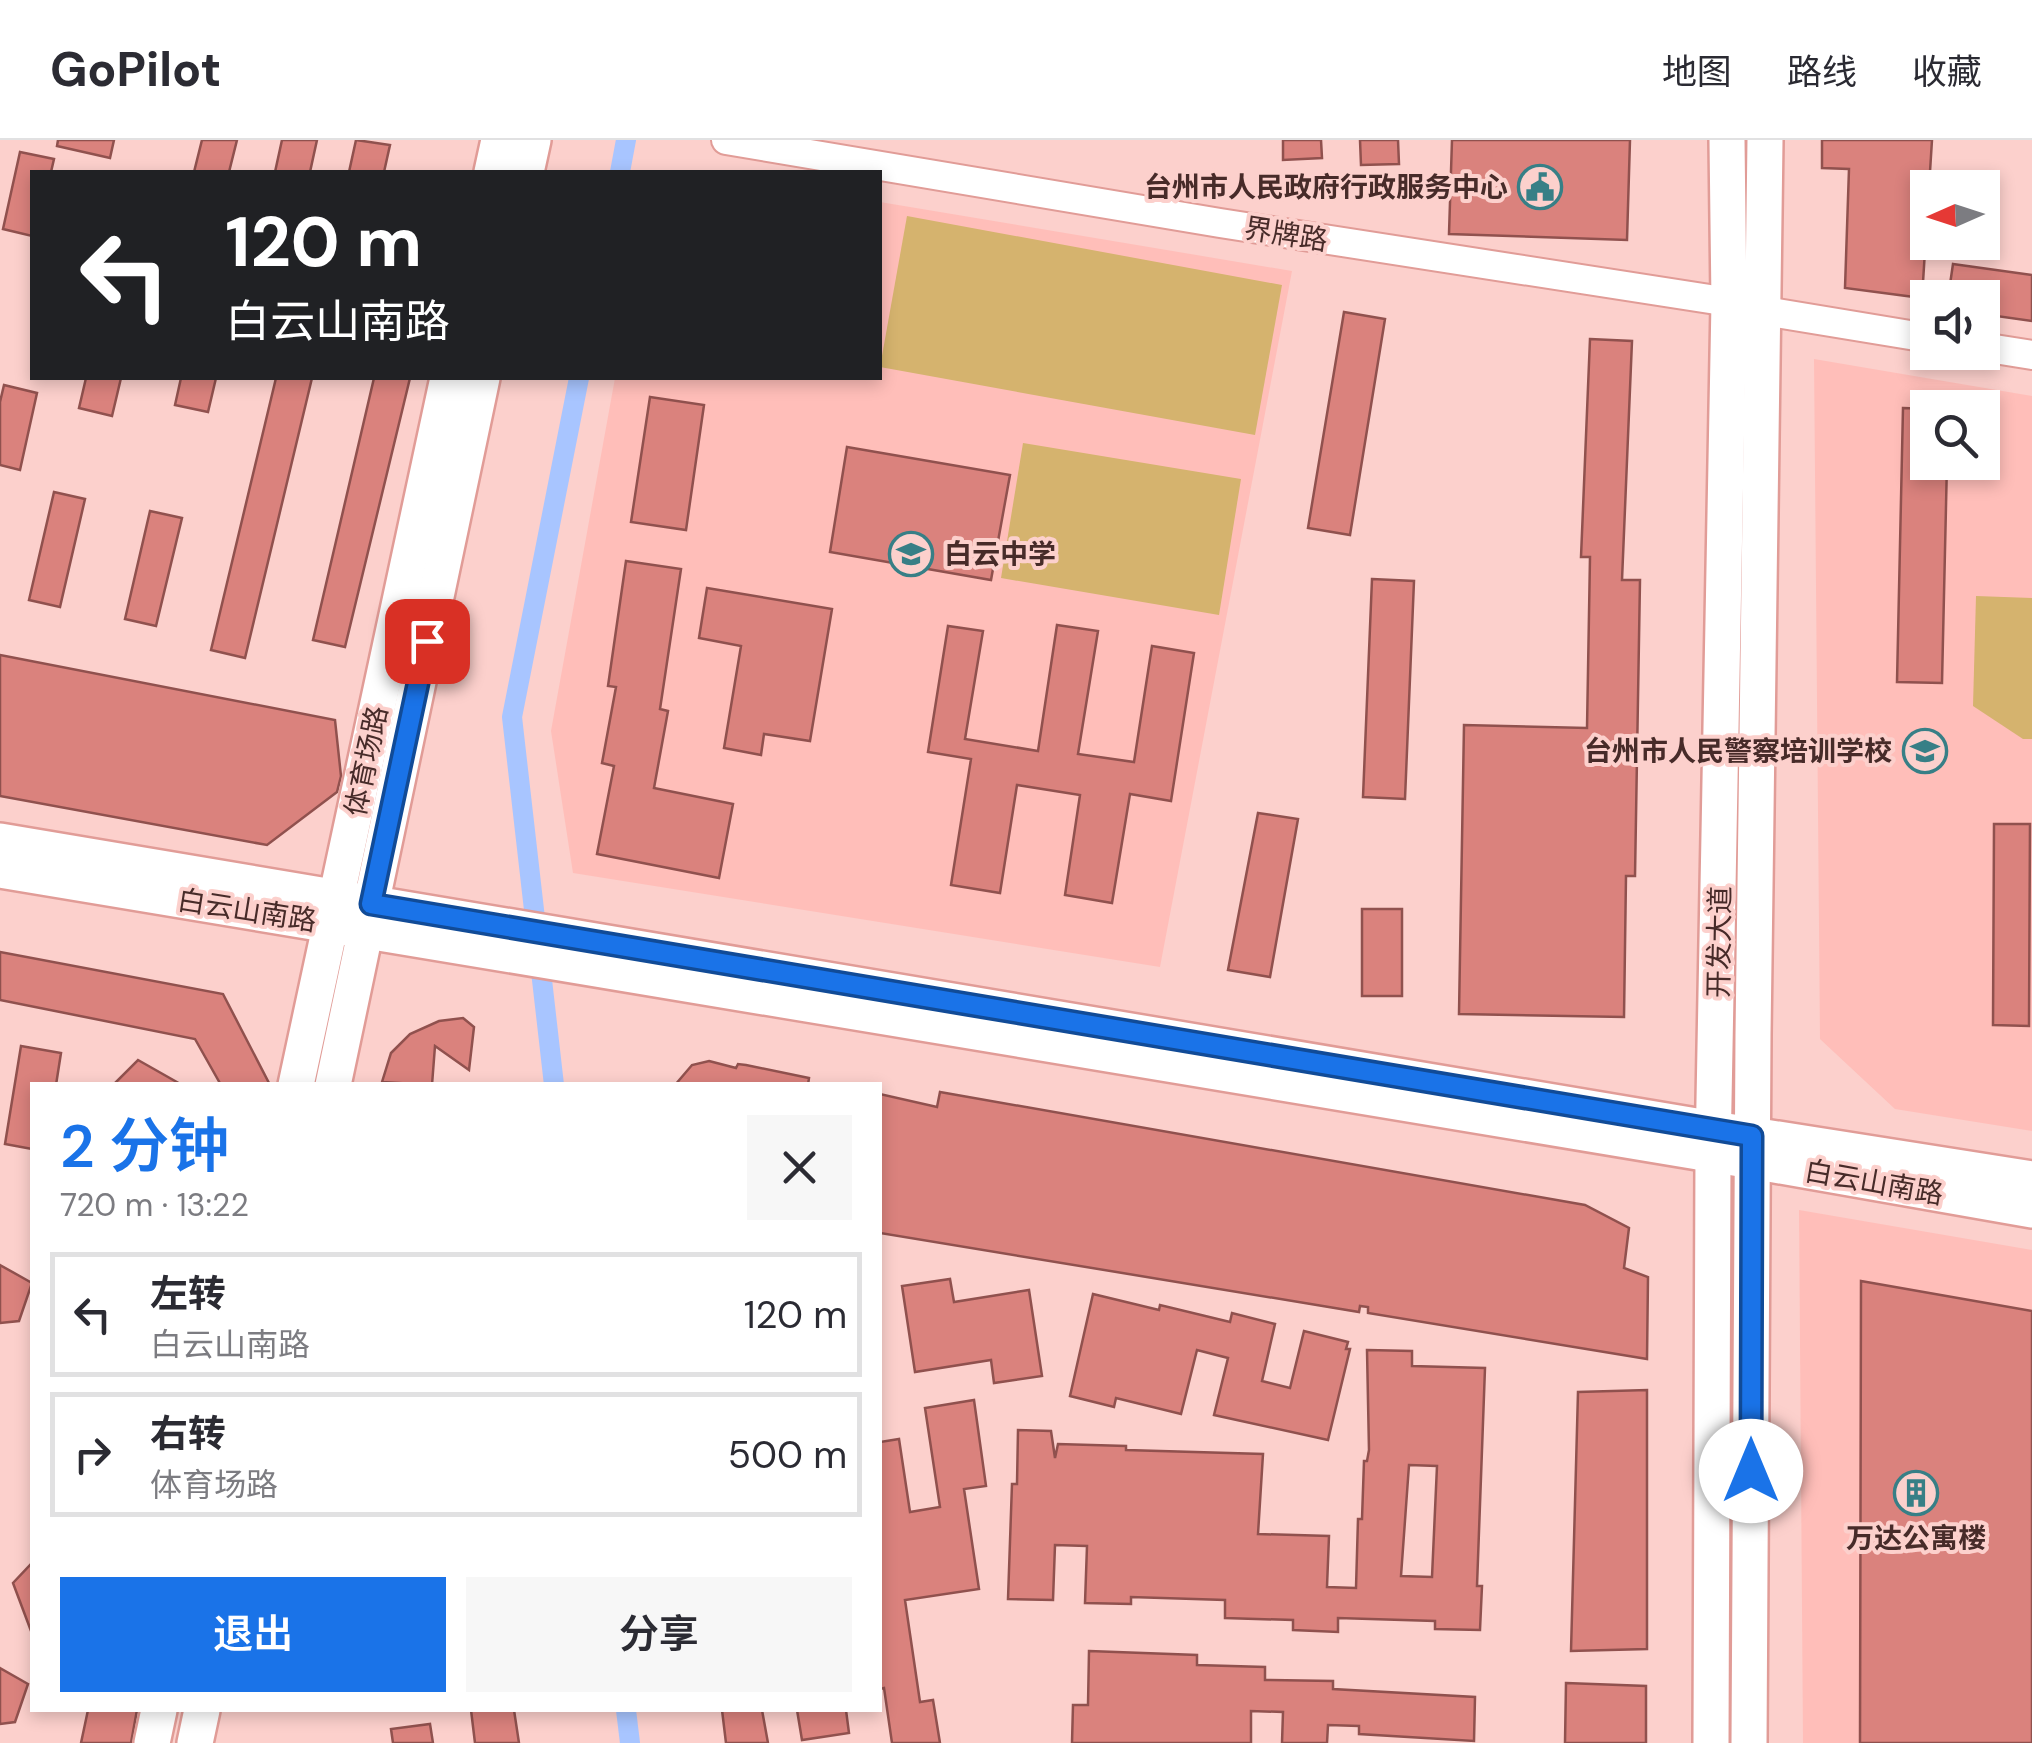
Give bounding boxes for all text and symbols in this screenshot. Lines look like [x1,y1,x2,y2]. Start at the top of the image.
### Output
text: GoPilot [50,38,221,101]
text: 地图 [1662,49,1732,95]
text: 路线 [1787,49,1857,95]
text: 收藏 [1912,49,1982,95]
public building icon: 台州市人民政府行政服务中心 [1517,164,1563,210]
place label: 台州市人民政府行政服务中心 [1144,169,1508,206]
north arrow [1910,170,2000,260]
map controls [1910,170,2000,480]
text: 120 m [225,197,422,288]
icon: left [60,210,190,340]
street label: 界牌路 [1242,210,1330,259]
button: sound [1910,280,2000,370]
text: 白云山南路 [225,292,450,351]
button: search [1910,390,2000,480]
school or university icon: 白云中学 [888,531,934,577]
place label: 白云中学 [944,536,1056,573]
pin [385,599,470,684]
icon: arrive [400,614,455,669]
street label: 体育场路 [337,702,396,820]
school or university icon: 台州市人民警察培训学校 [1902,728,1948,774]
place label: 台州市人民警察培训学校 [1584,733,1892,770]
street label: 白云山南路 [175,881,319,940]
street label: 开发大道 [1700,886,1739,998]
text: 2 分钟 [60,1107,229,1186]
button: close [747,1115,852,1220]
street label: 白云山南路 [1802,1152,1946,1213]
text: 720 m · 13:22 [60,1184,249,1226]
text: 左转 [150,1269,226,1319]
icon: left [65,1287,120,1342]
text: 120 m [744,1290,847,1340]
text: 白云山南路 [150,1324,310,1366]
text: 右转 [150,1409,226,1459]
position arrow [1699,1419,1803,1523]
icon: right [65,1427,120,1482]
text: 500 m [728,1430,847,1480]
text: 体育场路 [150,1464,278,1506]
building icon: 万达公寓楼 [1893,1470,1939,1516]
place label: 万达公寓楼 [1846,1520,1986,1557]
button: 退出 [60,1577,446,1692]
button: 分享 [466,1577,852,1692]

